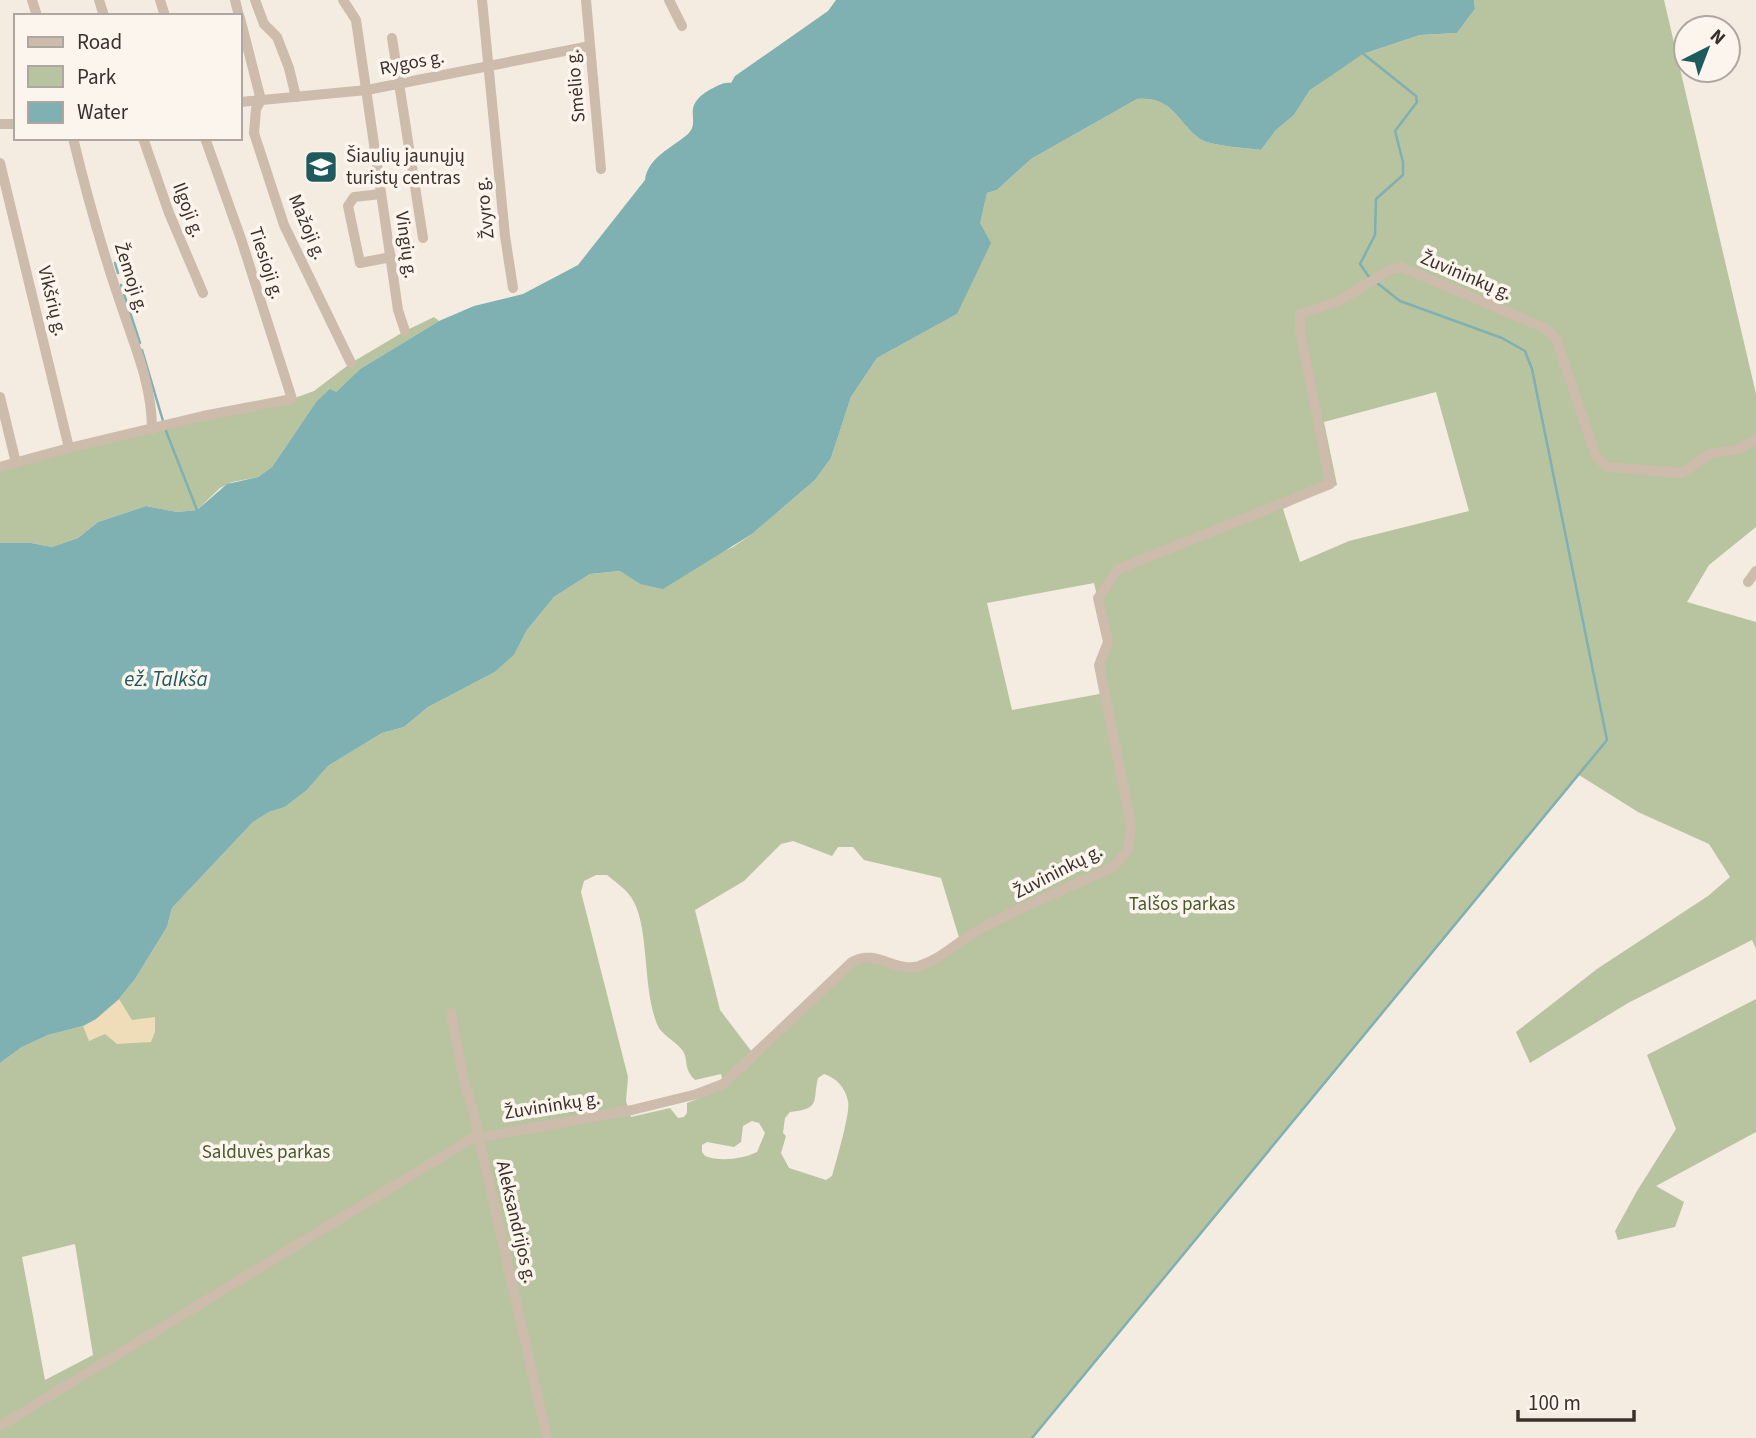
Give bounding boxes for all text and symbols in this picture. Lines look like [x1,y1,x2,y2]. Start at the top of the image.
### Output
legend [14,14,242,140]
north arrow [1672,14,1742,84]
text: N [1704,23,1731,52]
text: Road [77,27,122,57]
street label: Rygos g. [377,44,447,82]
street label: Smėlio g. [559,48,593,124]
text: Park [77,62,117,92]
text: Water [77,97,129,127]
place label: Šiaulių jaunųjų turistų centras [346,143,465,192]
school or university icon: Šiaulių jaunųjų turistų centras [302,148,340,186]
street label: Žvyro g. [468,176,502,240]
street label: Ilgoji g. [165,179,211,241]
street label: Mažoji g. [281,190,333,264]
street label: Vingių g. [388,210,424,280]
street label: Tiesioji g. [242,223,290,303]
street label: Žemoji g. [107,239,155,317]
street label: Žuvininkų g. [1416,245,1516,307]
street label: Vikšrių g. [30,263,74,339]
water label: ež. Talkša [124,664,208,694]
street label: Žuvininkų g. [1009,838,1107,906]
park label: Talšos parkas [1129,891,1235,918]
street label: Žuvininkų g. [502,1085,602,1127]
park label: Salduvės parkas [202,1139,330,1166]
street label: Aleksandrijos g. [489,1158,543,1286]
scale bar [1518,1378,1634,1422]
text: 100 m [1528,1388,1581,1418]

